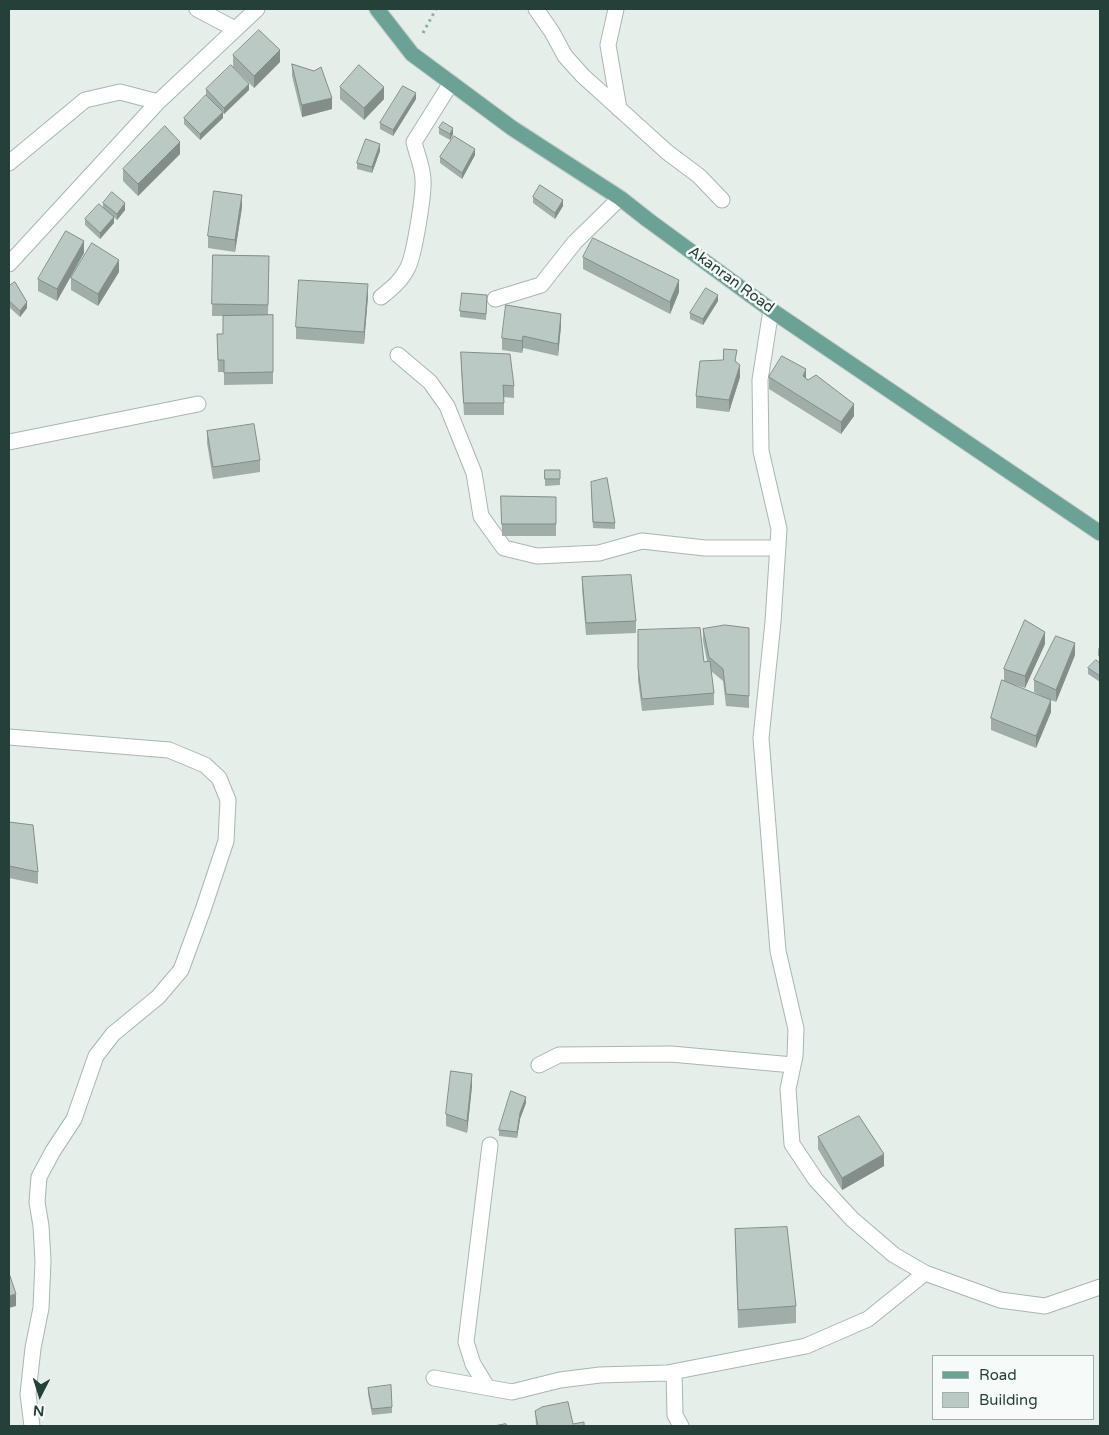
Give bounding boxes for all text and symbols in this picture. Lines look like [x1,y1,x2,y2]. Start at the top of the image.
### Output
street label: Akanran Road [685,243,777,317]
legend [932,1355,1094,1420]
text: Road [979,1366,1017,1384]
north arrow [15,1370,65,1420]
text: Building [979,1391,1038,1409]
text: N [32,1401,45,1419]

